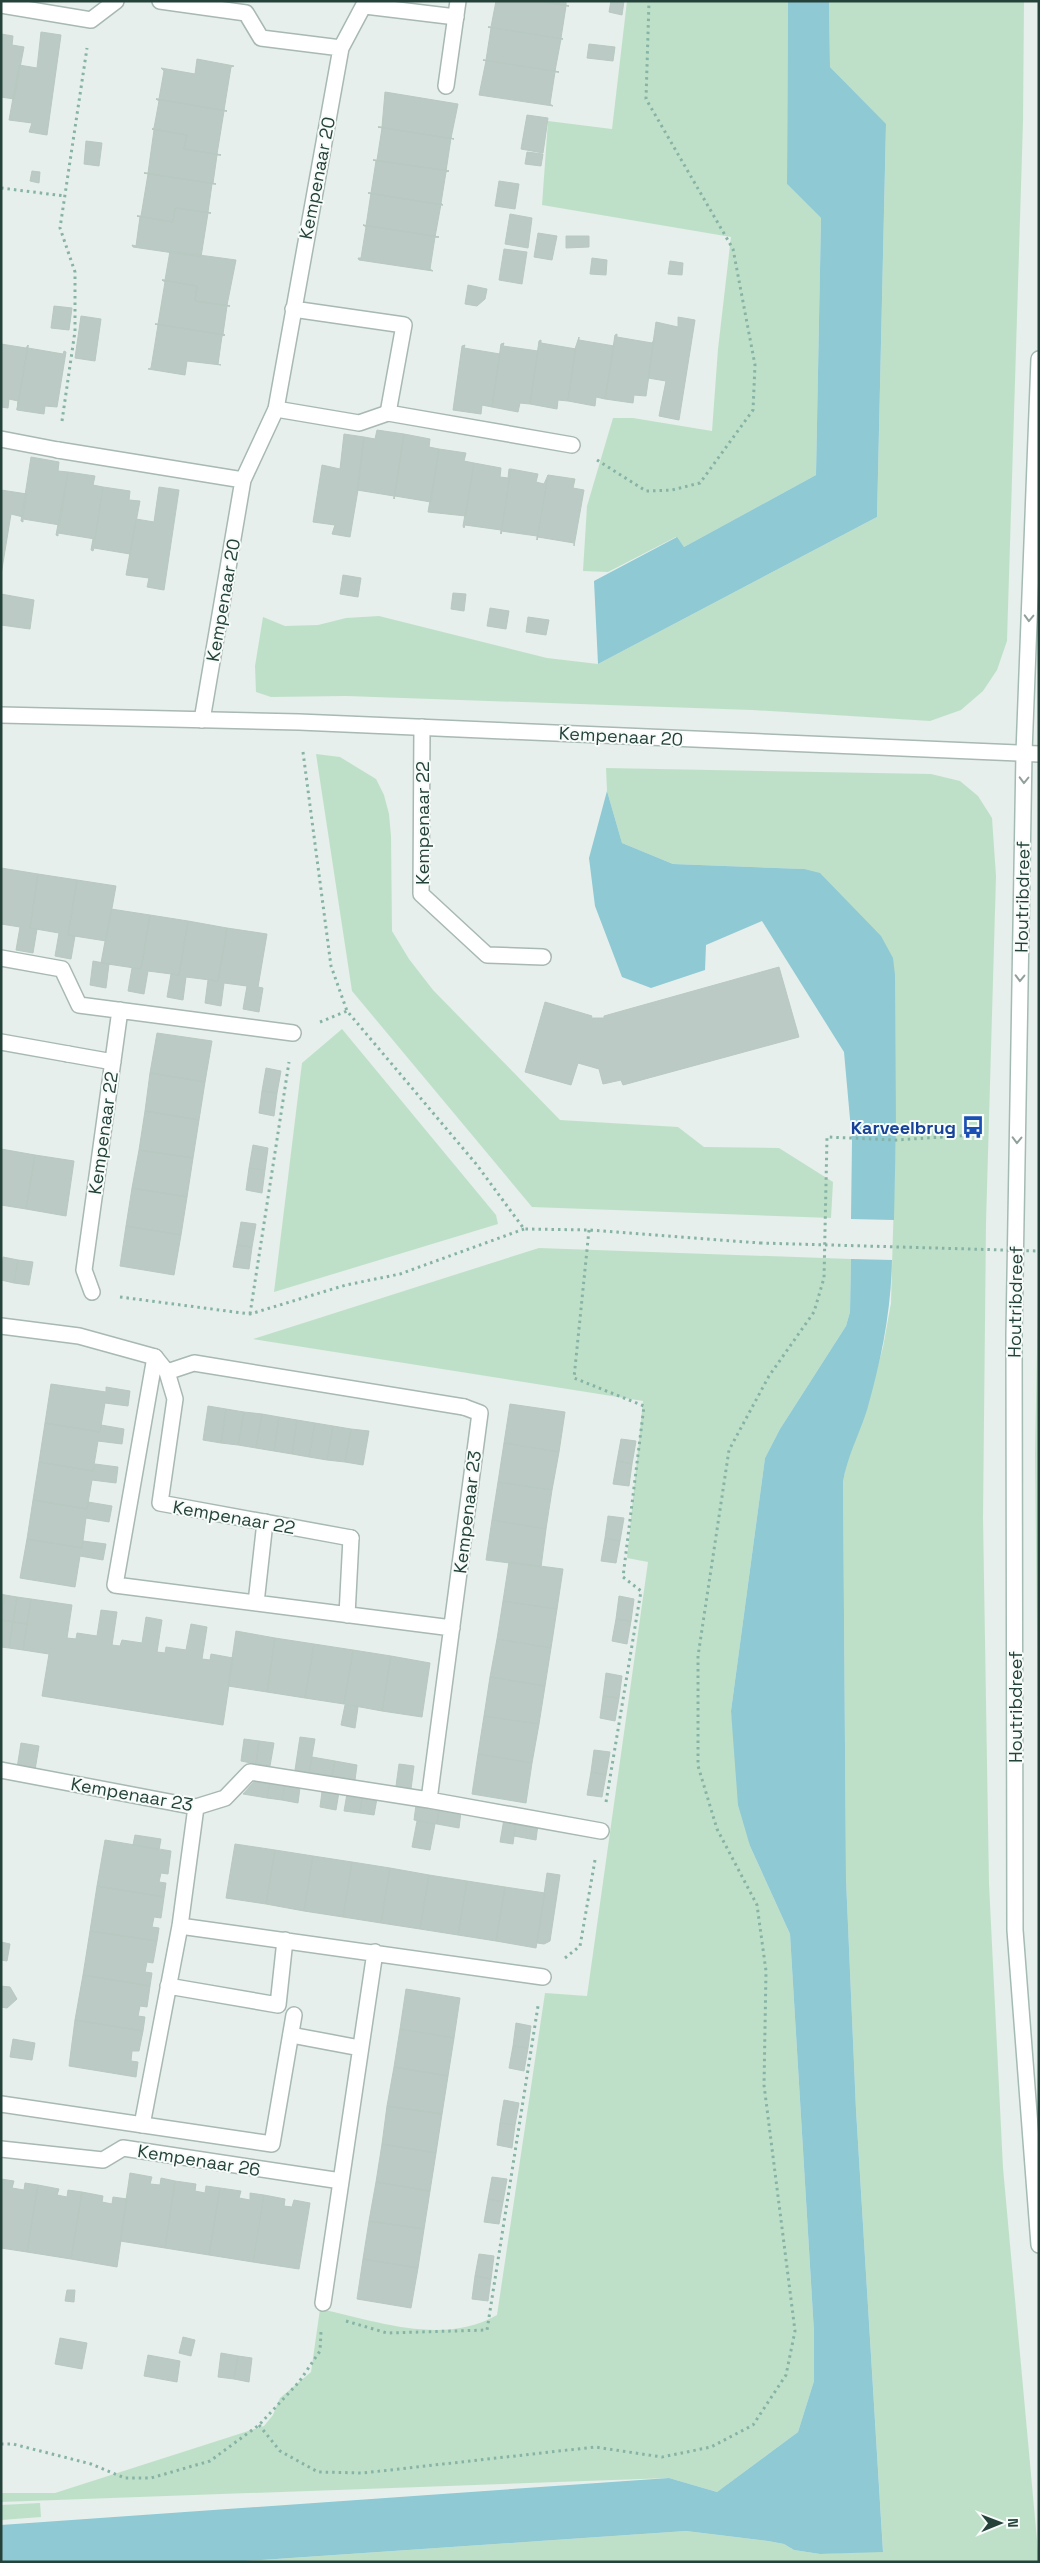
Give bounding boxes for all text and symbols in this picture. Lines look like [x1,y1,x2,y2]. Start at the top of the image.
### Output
street label: Kempenaar 20 [294,115,340,241]
street label: Kempenaar 20 [201,537,245,663]
one-way arrow [1024,614,1035,622]
street label: Kempenaar 20 [558,721,684,751]
street label: Kempenaar 22 [411,761,434,885]
one-way arrow [1019,777,1029,785]
street label: Houtribdreef [1010,841,1034,953]
one-way arrow [1015,974,1025,982]
street label: Kempenaar 22 [83,1070,123,1196]
bus stop icon: Karveelbrug [960,1114,986,1140]
place label: Karveelbrug [851,1116,956,1139]
one-way arrow [1012,1136,1022,1144]
street label: Houtribdreef [1003,1246,1027,1358]
street label: Kempenaar 23 [448,1449,486,1575]
street label: Kempenaar 22 [171,1495,297,1539]
street label: Houtribdreef [1004,1651,1027,1763]
street label: Kempenaar 23 [69,1772,195,1816]
street label: Kempenaar 26 [136,2139,262,2181]
north arrow [975,2498,1025,2548]
text: N [1004,2518,1022,2528]

